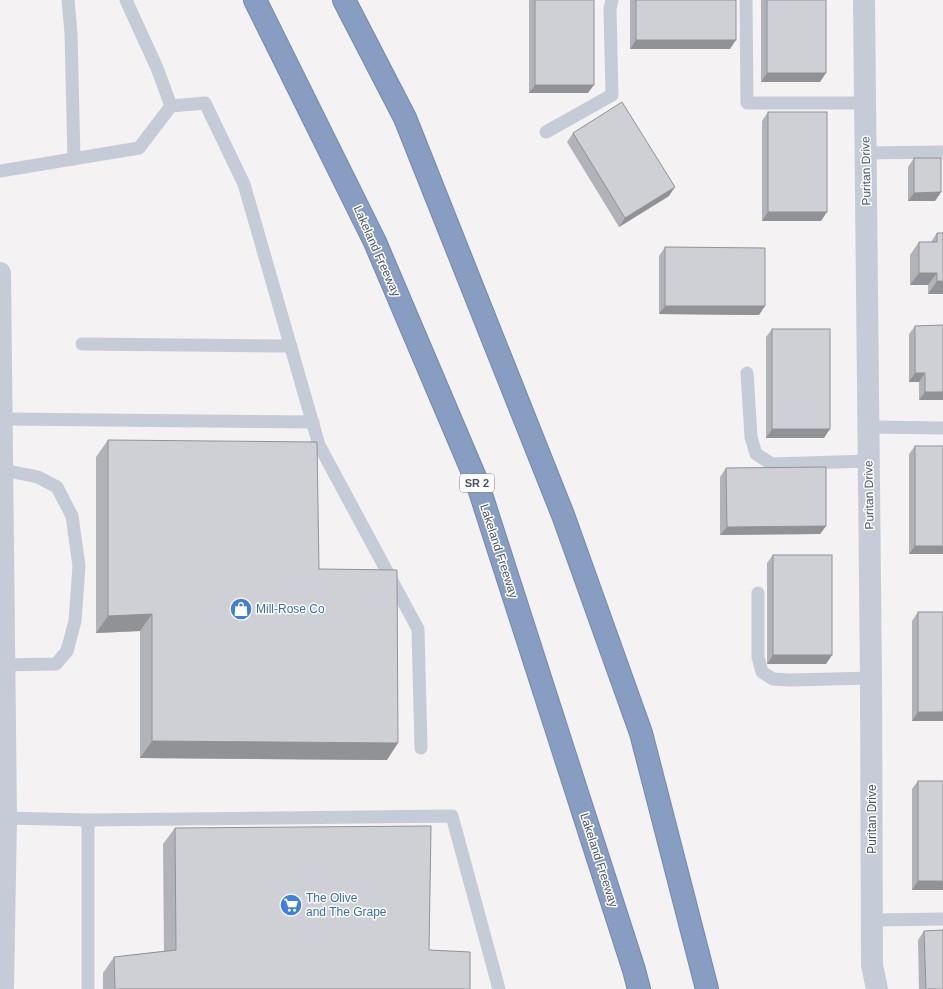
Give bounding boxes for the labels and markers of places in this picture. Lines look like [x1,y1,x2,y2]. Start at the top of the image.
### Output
shop icon: Mill-Rose Co [228,596,254,622]
place label: Mill-Rose Co [256,602,325,616]
place label: The Olive and The Grape [306,891,387,919]
supermarket icon: The Olive and The Grape [278,892,304,918]

